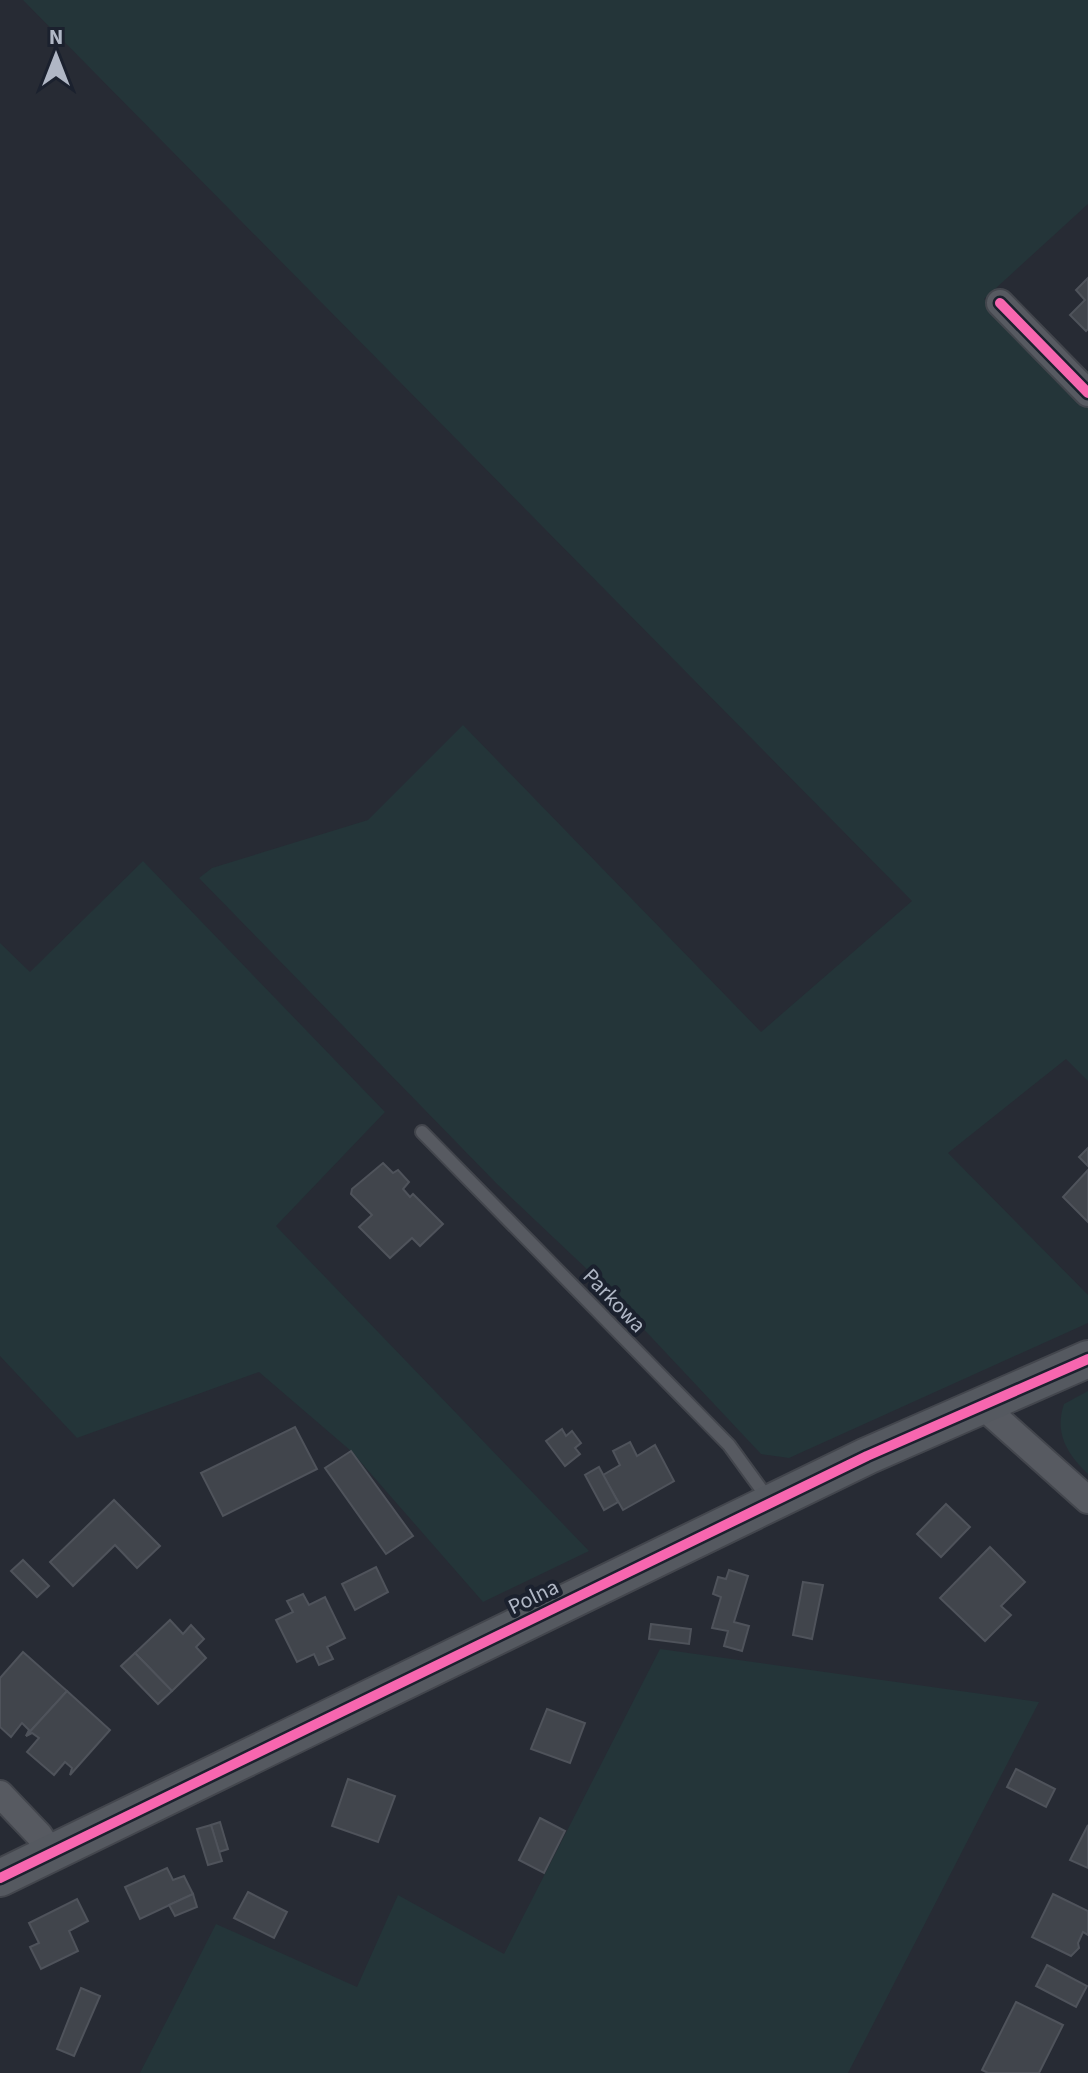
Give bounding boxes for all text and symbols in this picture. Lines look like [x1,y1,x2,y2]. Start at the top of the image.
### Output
north arrow [16,16,96,96]
text: N [49,21,63,53]
street label: Parkowa [575,1261,653,1340]
street label: Polna [503,1571,564,1623]

